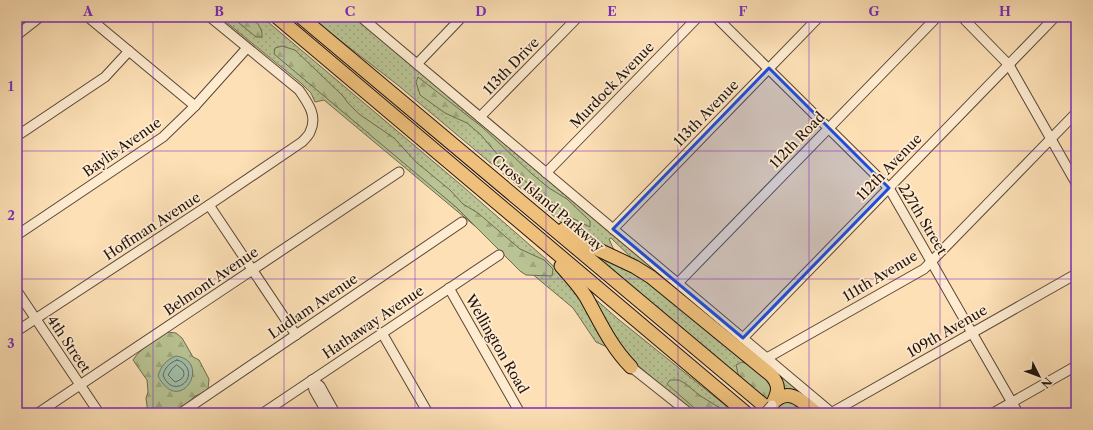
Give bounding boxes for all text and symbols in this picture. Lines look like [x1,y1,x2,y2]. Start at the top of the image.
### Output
text: A [82,3,94,19]
text: B [214,3,224,19]
text: C [345,3,355,19]
text: D [475,3,487,19]
text: E [607,3,617,19]
text: F [739,3,748,19]
text: G [868,3,880,19]
text: H [999,3,1011,19]
street label: 113th Drive [479,33,543,99]
street label: Murdock Avenue [566,38,658,132]
street label: 113th Avenue [670,76,742,150]
text: 1 [8,78,14,94]
street label: 112th Road [766,108,829,172]
street label: Baylis Avenue [79,113,165,181]
street label: 112th Avenue [852,130,926,204]
street label: Cross Island Parkway [488,151,608,255]
street label: 227th Street [895,180,951,258]
street label: Hoffman Avenue [100,188,204,264]
text: 2 [7,207,15,223]
street label: Belmont Avenue [160,243,262,319]
street label: 111th Avenue [839,246,921,305]
street label: Ludlam Avenue [265,269,361,342]
street label: Hathaway Avenue [319,281,427,363]
street label: Wellington Road [461,290,533,397]
street label: 109th Avenue [904,301,990,361]
street label: 4th Street [43,312,95,376]
text: 3 [7,335,15,351]
north arrow [1019,356,1059,396]
text: N [1038,374,1055,391]

